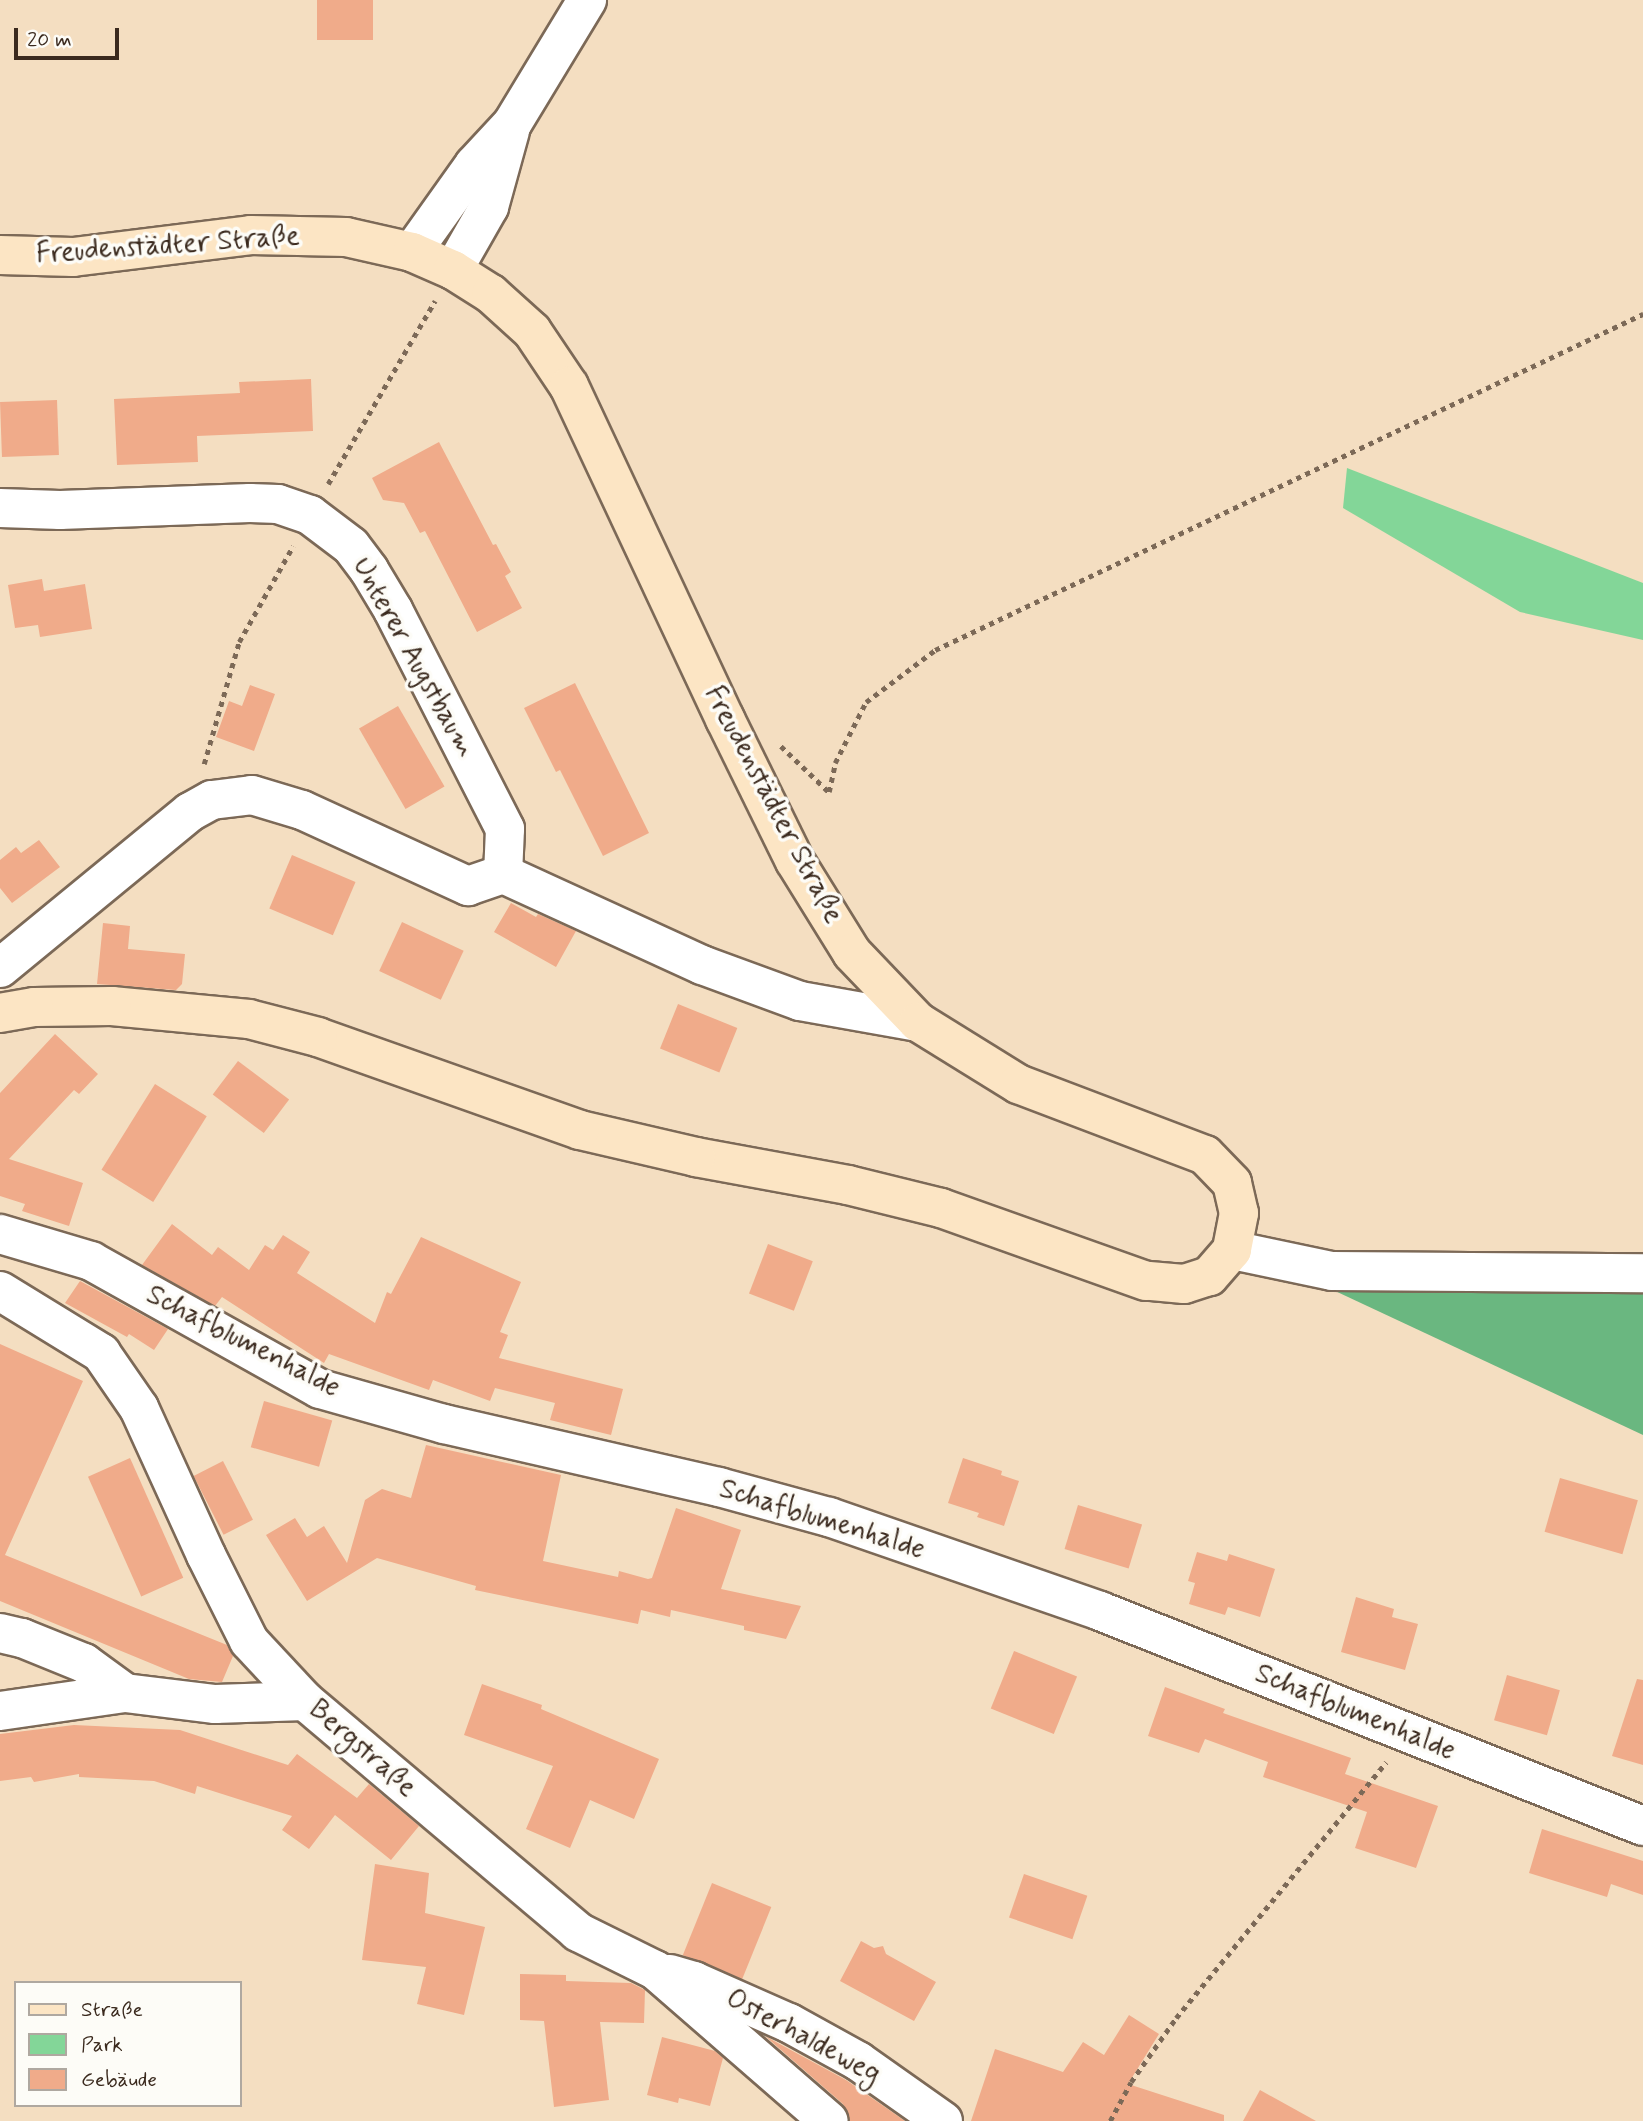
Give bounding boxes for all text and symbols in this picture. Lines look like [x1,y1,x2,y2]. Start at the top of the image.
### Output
scale bar [18,14,122,58]
text: 20 m [27,26,72,54]
street label: Freudenstädter Straße [35,220,301,272]
street label: Unterer Augstbaum [344,552,482,764]
street label: Freudenstädter Straße [696,681,850,929]
street label: Schafblumenhalde [140,1279,346,1405]
street label: Schafblumenhalde [715,1473,929,1567]
street label: Schafblumenhalde [1250,1657,1460,1769]
street label: Bergstraße [301,1693,423,1805]
legend [14,1981,242,2107]
street label: Osterhaldeweg [720,1982,886,2092]
text: Straße [81,1996,143,2024]
text: Park [81,2031,123,2059]
text: Gebäude [81,2066,157,2094]

